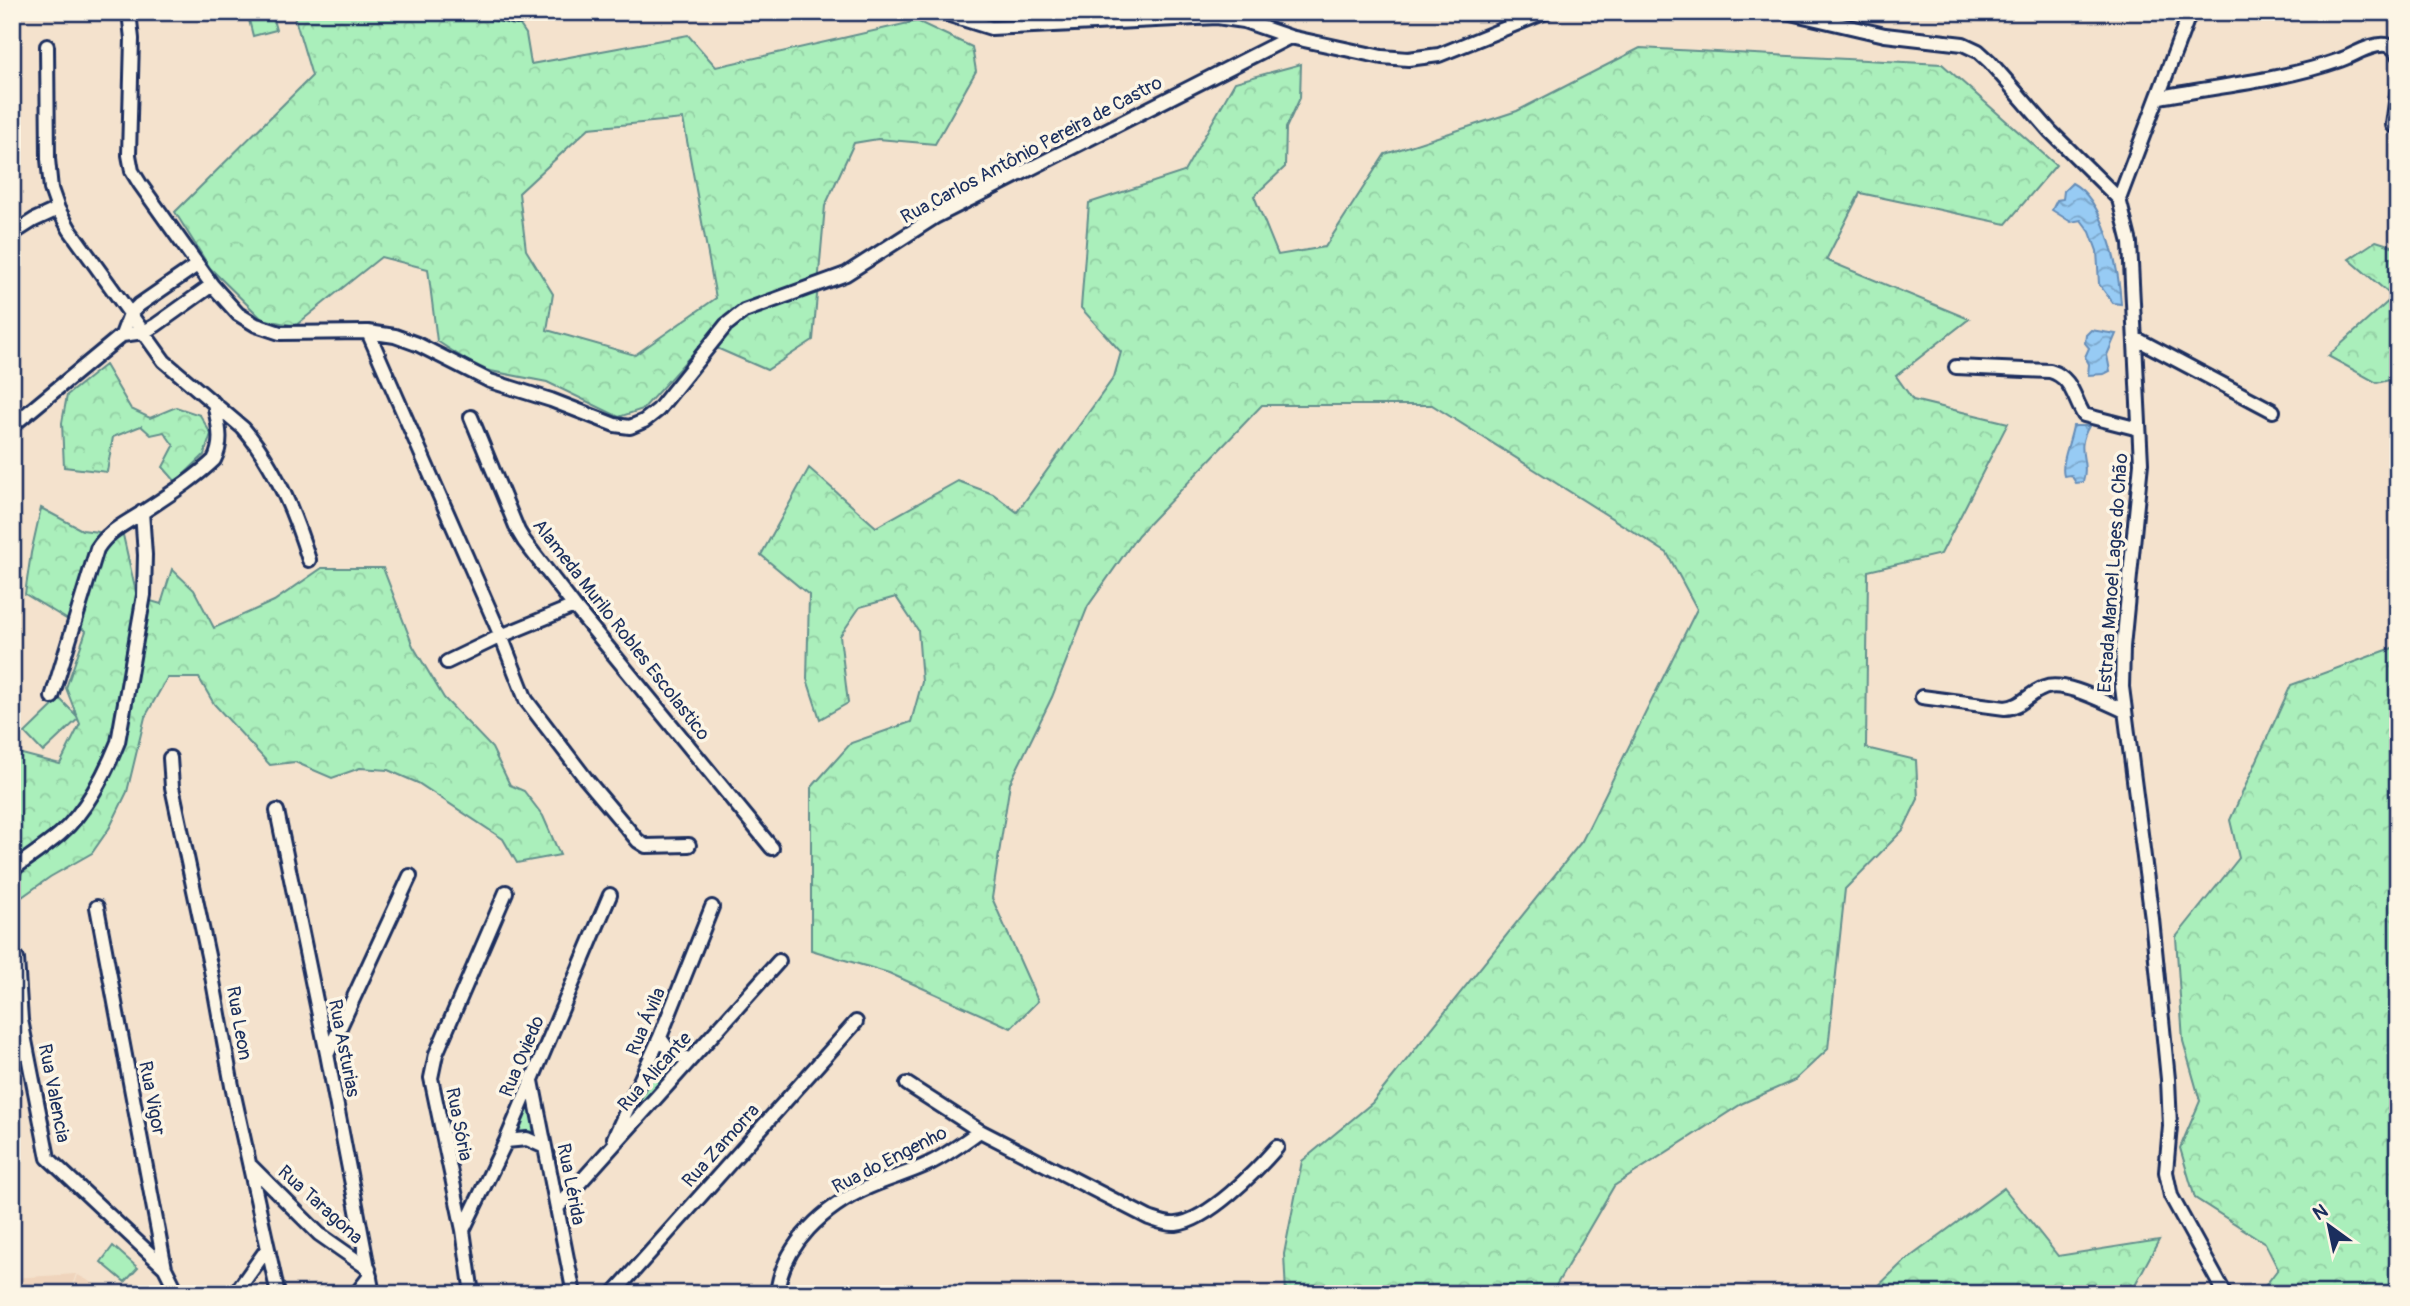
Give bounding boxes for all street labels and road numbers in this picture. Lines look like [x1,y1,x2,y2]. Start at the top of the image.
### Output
street label: Rua Carlos Antônio Pereira de Castro [897,71,1166,229]
street label: Estrada Manoel Lages do Chão [2093,452,2133,694]
street label: Alameda Murilo Robles Escolastico [527,514,715,745]
street label: Rua Leon [221,984,257,1062]
street label: Rua Ávila [621,984,671,1059]
street label: Rua Asturias [323,997,365,1100]
street label: Rua Oviedo [494,1012,550,1101]
street label: Rua Alicante [613,1026,697,1117]
street label: Rua Valencia [33,1042,75,1145]
street label: Rua Vigor [133,1059,171,1137]
street label: Rua Sória [440,1086,478,1163]
street label: Rua Zamorra [677,1099,765,1193]
street label: Rua do Engenho [828,1121,951,1199]
street label: Rua Lérida [551,1141,591,1227]
street label: Rua Taragona [273,1160,368,1249]

